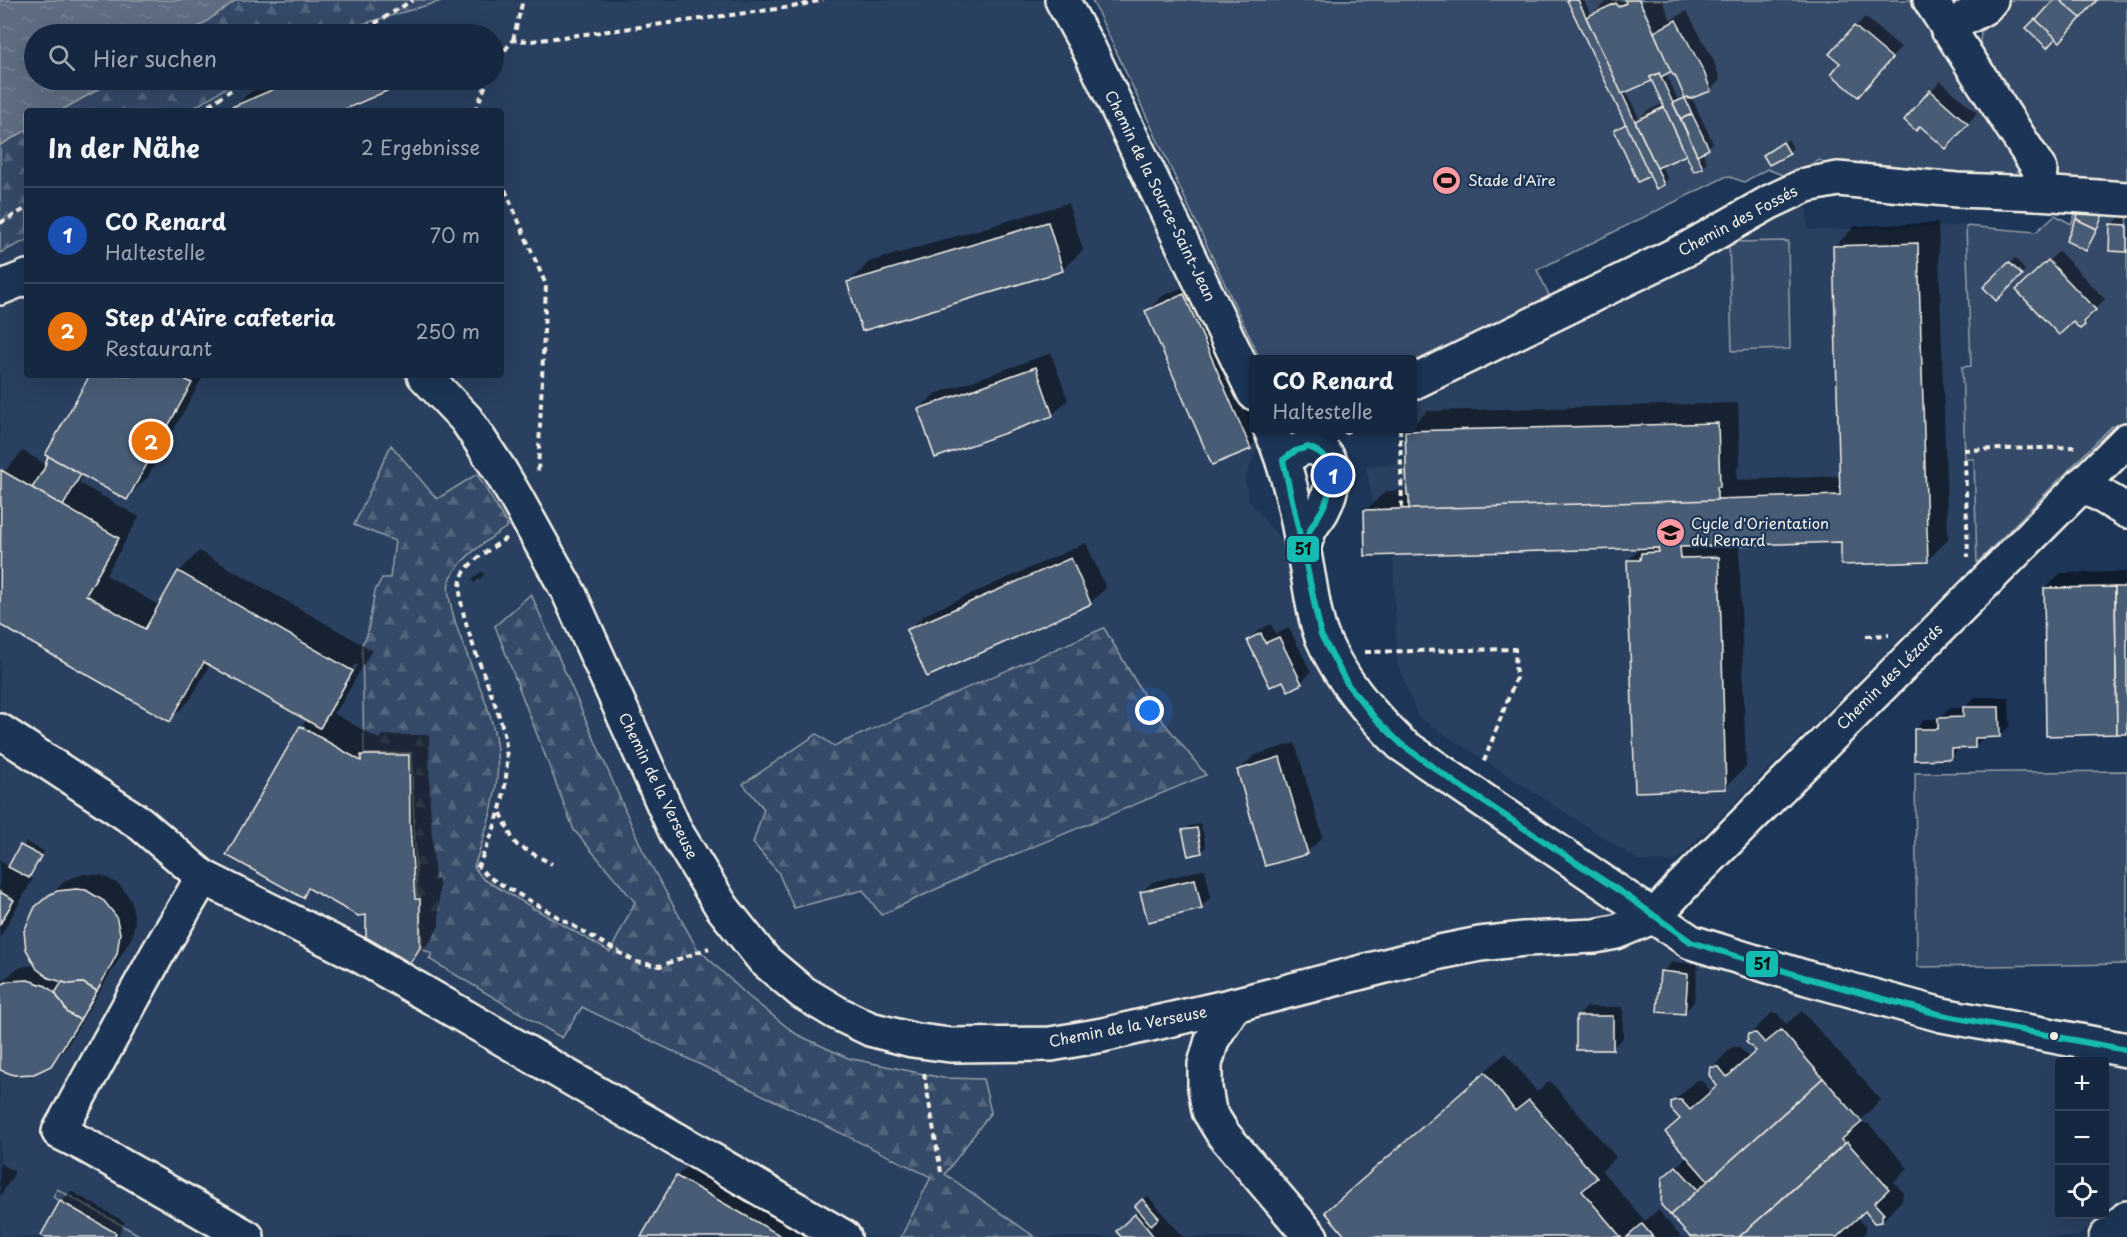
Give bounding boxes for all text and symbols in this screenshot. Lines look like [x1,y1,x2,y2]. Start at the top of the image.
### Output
search box [24,24,504,90]
icon: search [45,41,78,74]
text: Hier suchen [93,41,217,74]
street label: Chemin de la Source-Saint-Jean [1100,86,1223,305]
text: In der Nähe [48,128,200,167]
text: 2 Ergebnisse [361,132,480,162]
sports icon: Stade d'Aïre [1431,165,1463,197]
place label: Stade d'Aïre [1468,168,1556,191]
street label: Chemin des Fossés [1674,178,1801,261]
text: CO Renard [105,204,226,237]
text: 1 [63,220,72,250]
text: 70 m [430,220,480,250]
text: Haltestelle [105,237,205,267]
text: Step d'Aïre cafeteria [105,300,336,333]
text: 2 [60,316,75,346]
text: 250 m [416,316,480,346]
text: Restaurant [105,333,212,363]
popup [1249,355,1417,433]
text: CO Renard [1272,363,1394,396]
text: Haltestelle [1272,396,1373,426]
pin: 2 [132,418,170,464]
pin: 1 [1314,452,1352,498]
place label: Cycle d'Orientation du Renard [1691,511,1829,551]
school or university icon: Cycle d'Orientation du Renard [1654,517,1686,549]
line badge: 51 [1286,535,1320,563]
text: 51 [1294,536,1312,560]
street label: Chemin des Lézards [1831,618,1947,734]
your location [1135,696,1164,725]
street label: Chemin de la Verseuse [614,708,705,862]
line badge: 51 [1745,950,1779,978]
text: 51 [1753,951,1771,975]
street label: Chemin de la Verseuse [1047,999,1209,1052]
unlabelled marker [2048,1030,2060,1042]
map controls [2055,1057,2109,1219]
button: + [2055,1057,2109,1111]
button: − [2055,1111,2109,1165]
button: locate [2055,1165,2109,1219]

